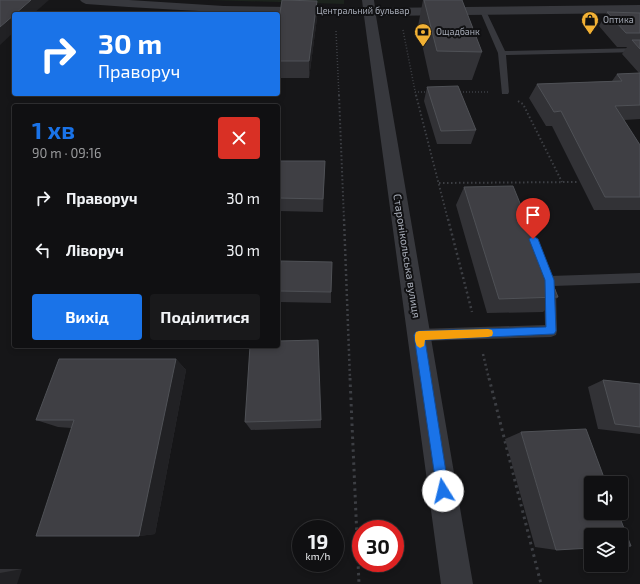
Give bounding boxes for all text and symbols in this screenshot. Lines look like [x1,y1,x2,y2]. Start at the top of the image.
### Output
street label: Центральний бульвар [317,5,409,17]
shop icon: Оптика [580,10,600,35]
place label: Оптика [603,14,634,25]
bank icon: Ощадбанк [413,22,433,47]
text: 30 m [98,26,162,60]
place label: Ощадбанк [436,26,480,37]
icon: right [32,28,84,80]
text: Праворуч [98,60,180,82]
text: 1 хв [32,115,75,144]
button: close [218,117,260,159]
text: 90 m · 09:16 [32,145,101,161]
icon: right [32,187,54,209]
text: Праворуч [66,189,137,207]
text: 30 m [226,189,260,207]
street label: Старонікольська вулиця [390,193,424,319]
pin [516,198,550,239]
icon: arrive [522,204,544,226]
icon: left [32,239,54,261]
text: Ліворуч [66,241,124,259]
text: 30 m [226,241,260,259]
button: Вихід [32,294,142,340]
button: Поділитися [150,294,260,340]
position arrow [422,470,464,512]
map controls [584,476,628,572]
button: sound [584,476,628,520]
speed limit sign: 30 [352,520,404,572]
button: layers [584,528,628,572]
text: 19 [308,529,328,553]
text: km/h [306,550,330,562]

